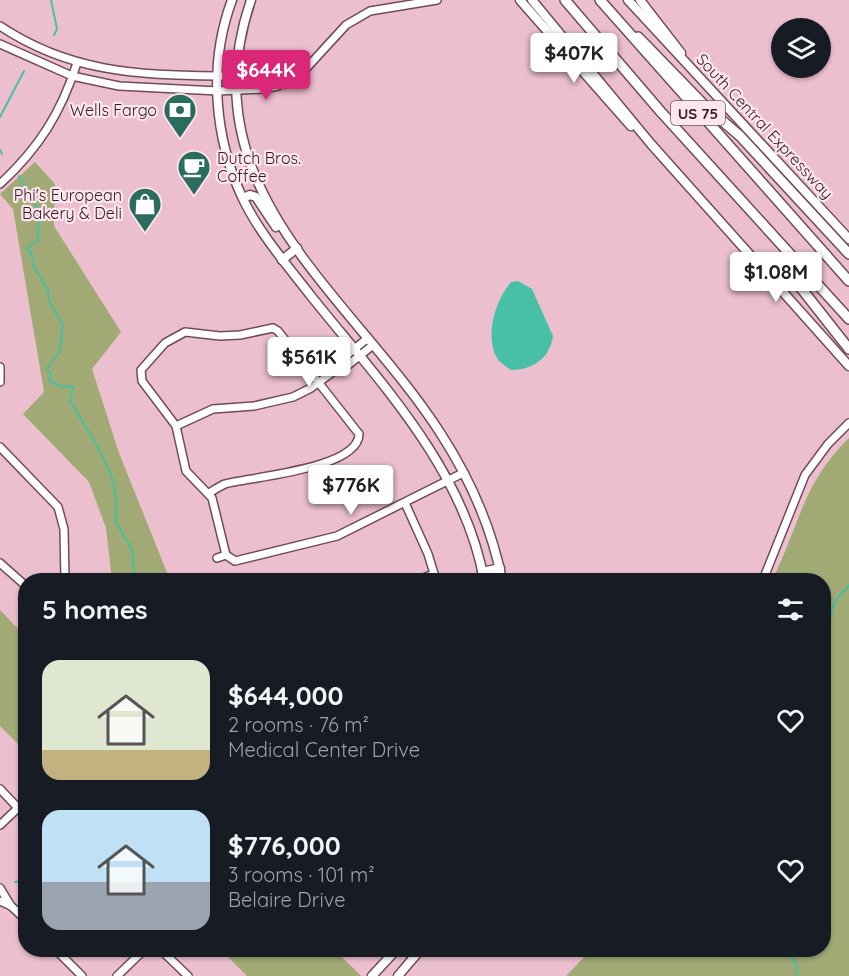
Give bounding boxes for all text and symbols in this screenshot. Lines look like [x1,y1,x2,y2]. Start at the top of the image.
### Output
map controls [771,18,831,78]
button: layers [771,18,831,78]
pin: $407K [532,33,616,84]
text: $407K [544,40,604,65]
street label: South Central Expressway [692,49,838,203]
pin: $644K [224,50,308,101]
text: $644K [236,57,296,82]
bank icon: Wells Fargo [162,92,198,139]
place label: Wells Fargo [70,100,157,120]
road number: US 75 [671,101,725,125]
place label: Dutch Bros. Coffee [217,148,301,186]
cafe icon: Dutch Bros. Coffee [176,149,212,196]
place label: Phi's European Bakery & Deli [14,185,122,223]
shop icon: Phi's European Bakery & Deli [127,186,163,233]
pin: $1.08M [727,252,825,303]
text: $1.08M [744,259,808,284]
pin: $561K [267,337,351,388]
text: $561K [282,344,337,369]
pin: $776K [309,465,393,516]
text: $776K [322,472,380,497]
text: 5 homes [42,593,148,626]
icon: filters [774,593,807,626]
text: $644,000 [228,679,344,712]
icon: home [90,684,162,756]
icon: heart [774,704,807,737]
text: 2 rooms · 76 m² [228,712,369,737]
text: Medical Center Drive [228,737,420,762]
text: $776,000 [228,829,341,862]
icon: home [90,834,162,906]
icon: heart [774,854,807,887]
text: 3 rooms · 101 m² [228,862,375,887]
text: Belaire Drive [228,887,345,912]

